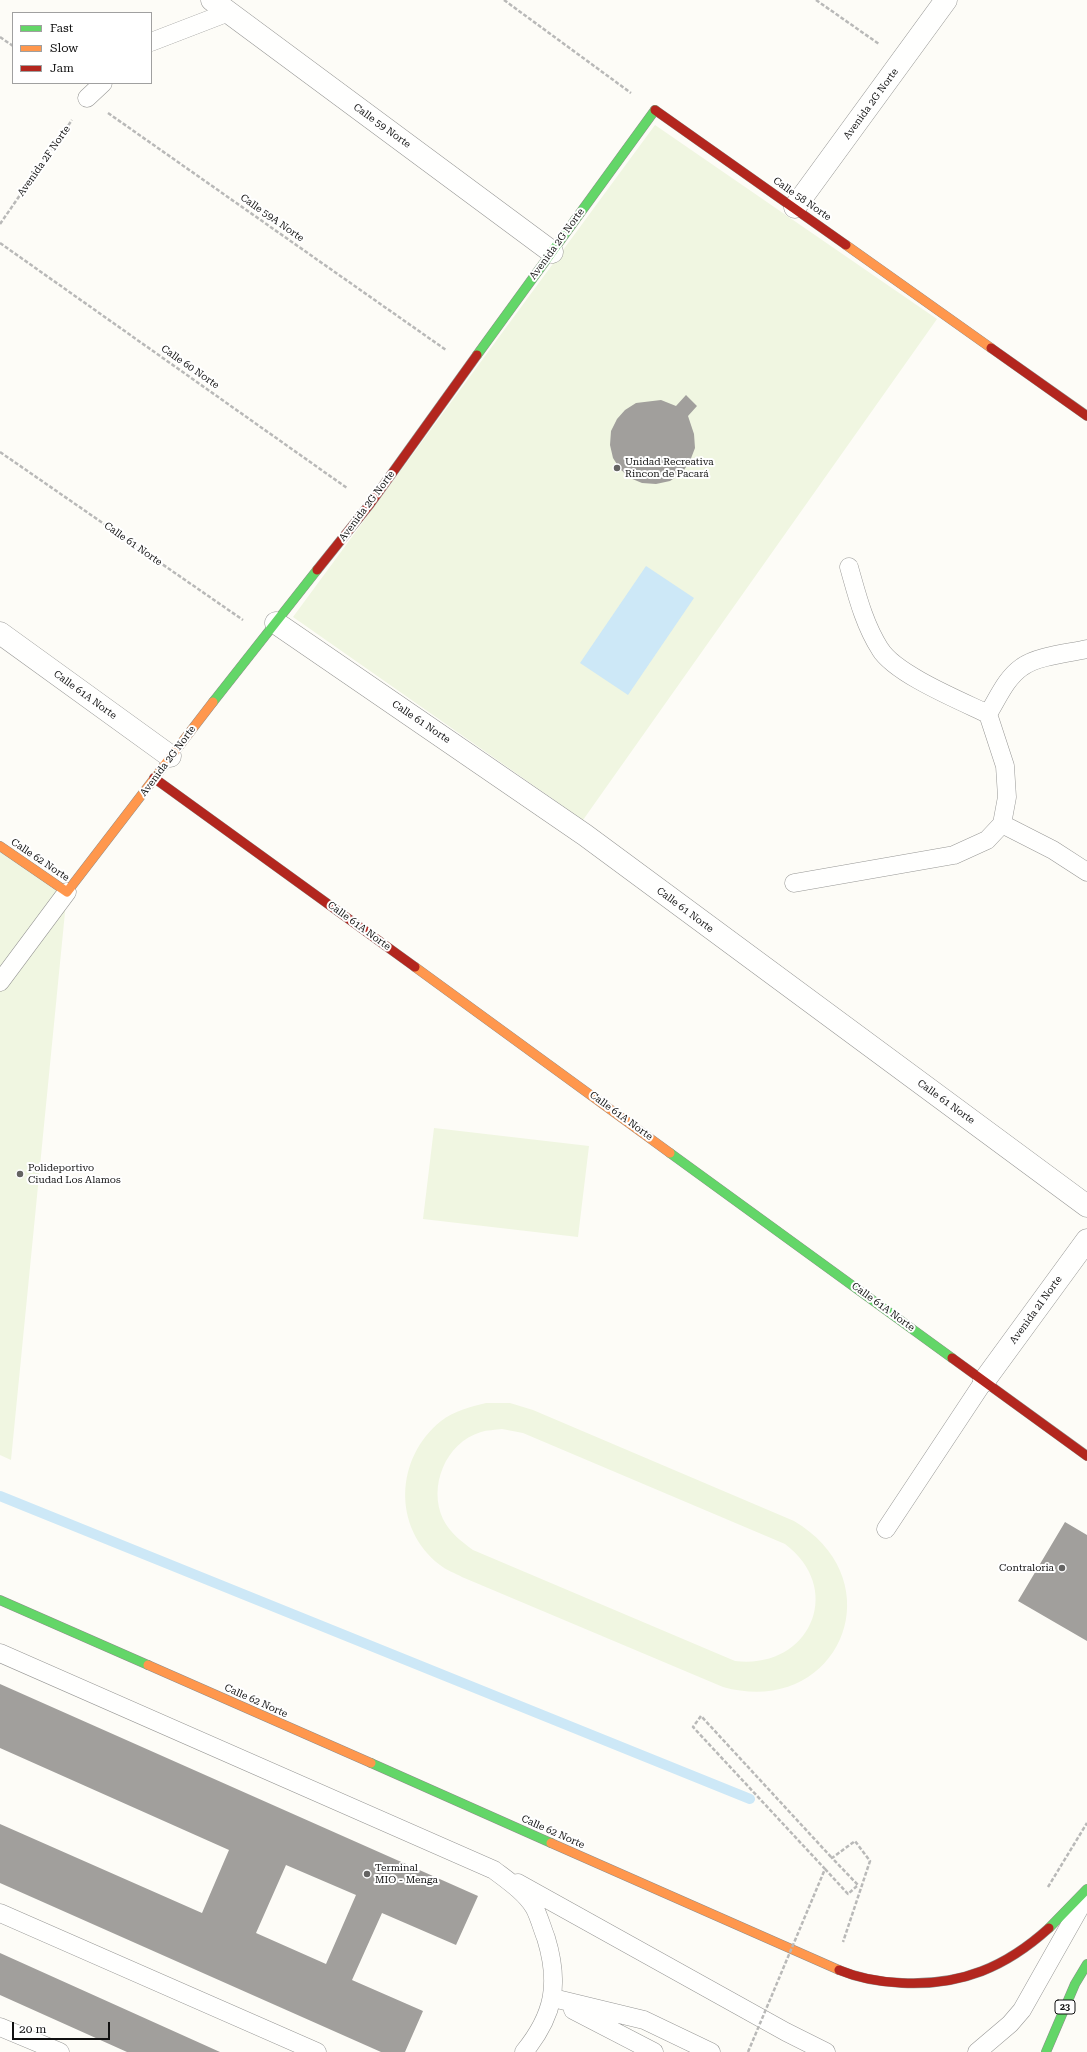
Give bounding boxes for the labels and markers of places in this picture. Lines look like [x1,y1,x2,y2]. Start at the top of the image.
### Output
place label: Unidad Recreativa Rincon de Pacará [625,456,714,480]
marker: Unidad Recreativa Rincon de Pacará [612,463,622,473]
place label: Polideportivo Ciudad Los Alamos [28,1162,121,1186]
marker: Polideportivo Ciudad Los Alamos [15,1169,25,1179]
place label: Contraloria [999,1562,1054,1574]
marker: Contraloria [1057,1563,1067,1573]
place label: Terminal MIO - Menga [375,1862,438,1886]
marker: Terminal MIO - Menga [362,1869,372,1879]

